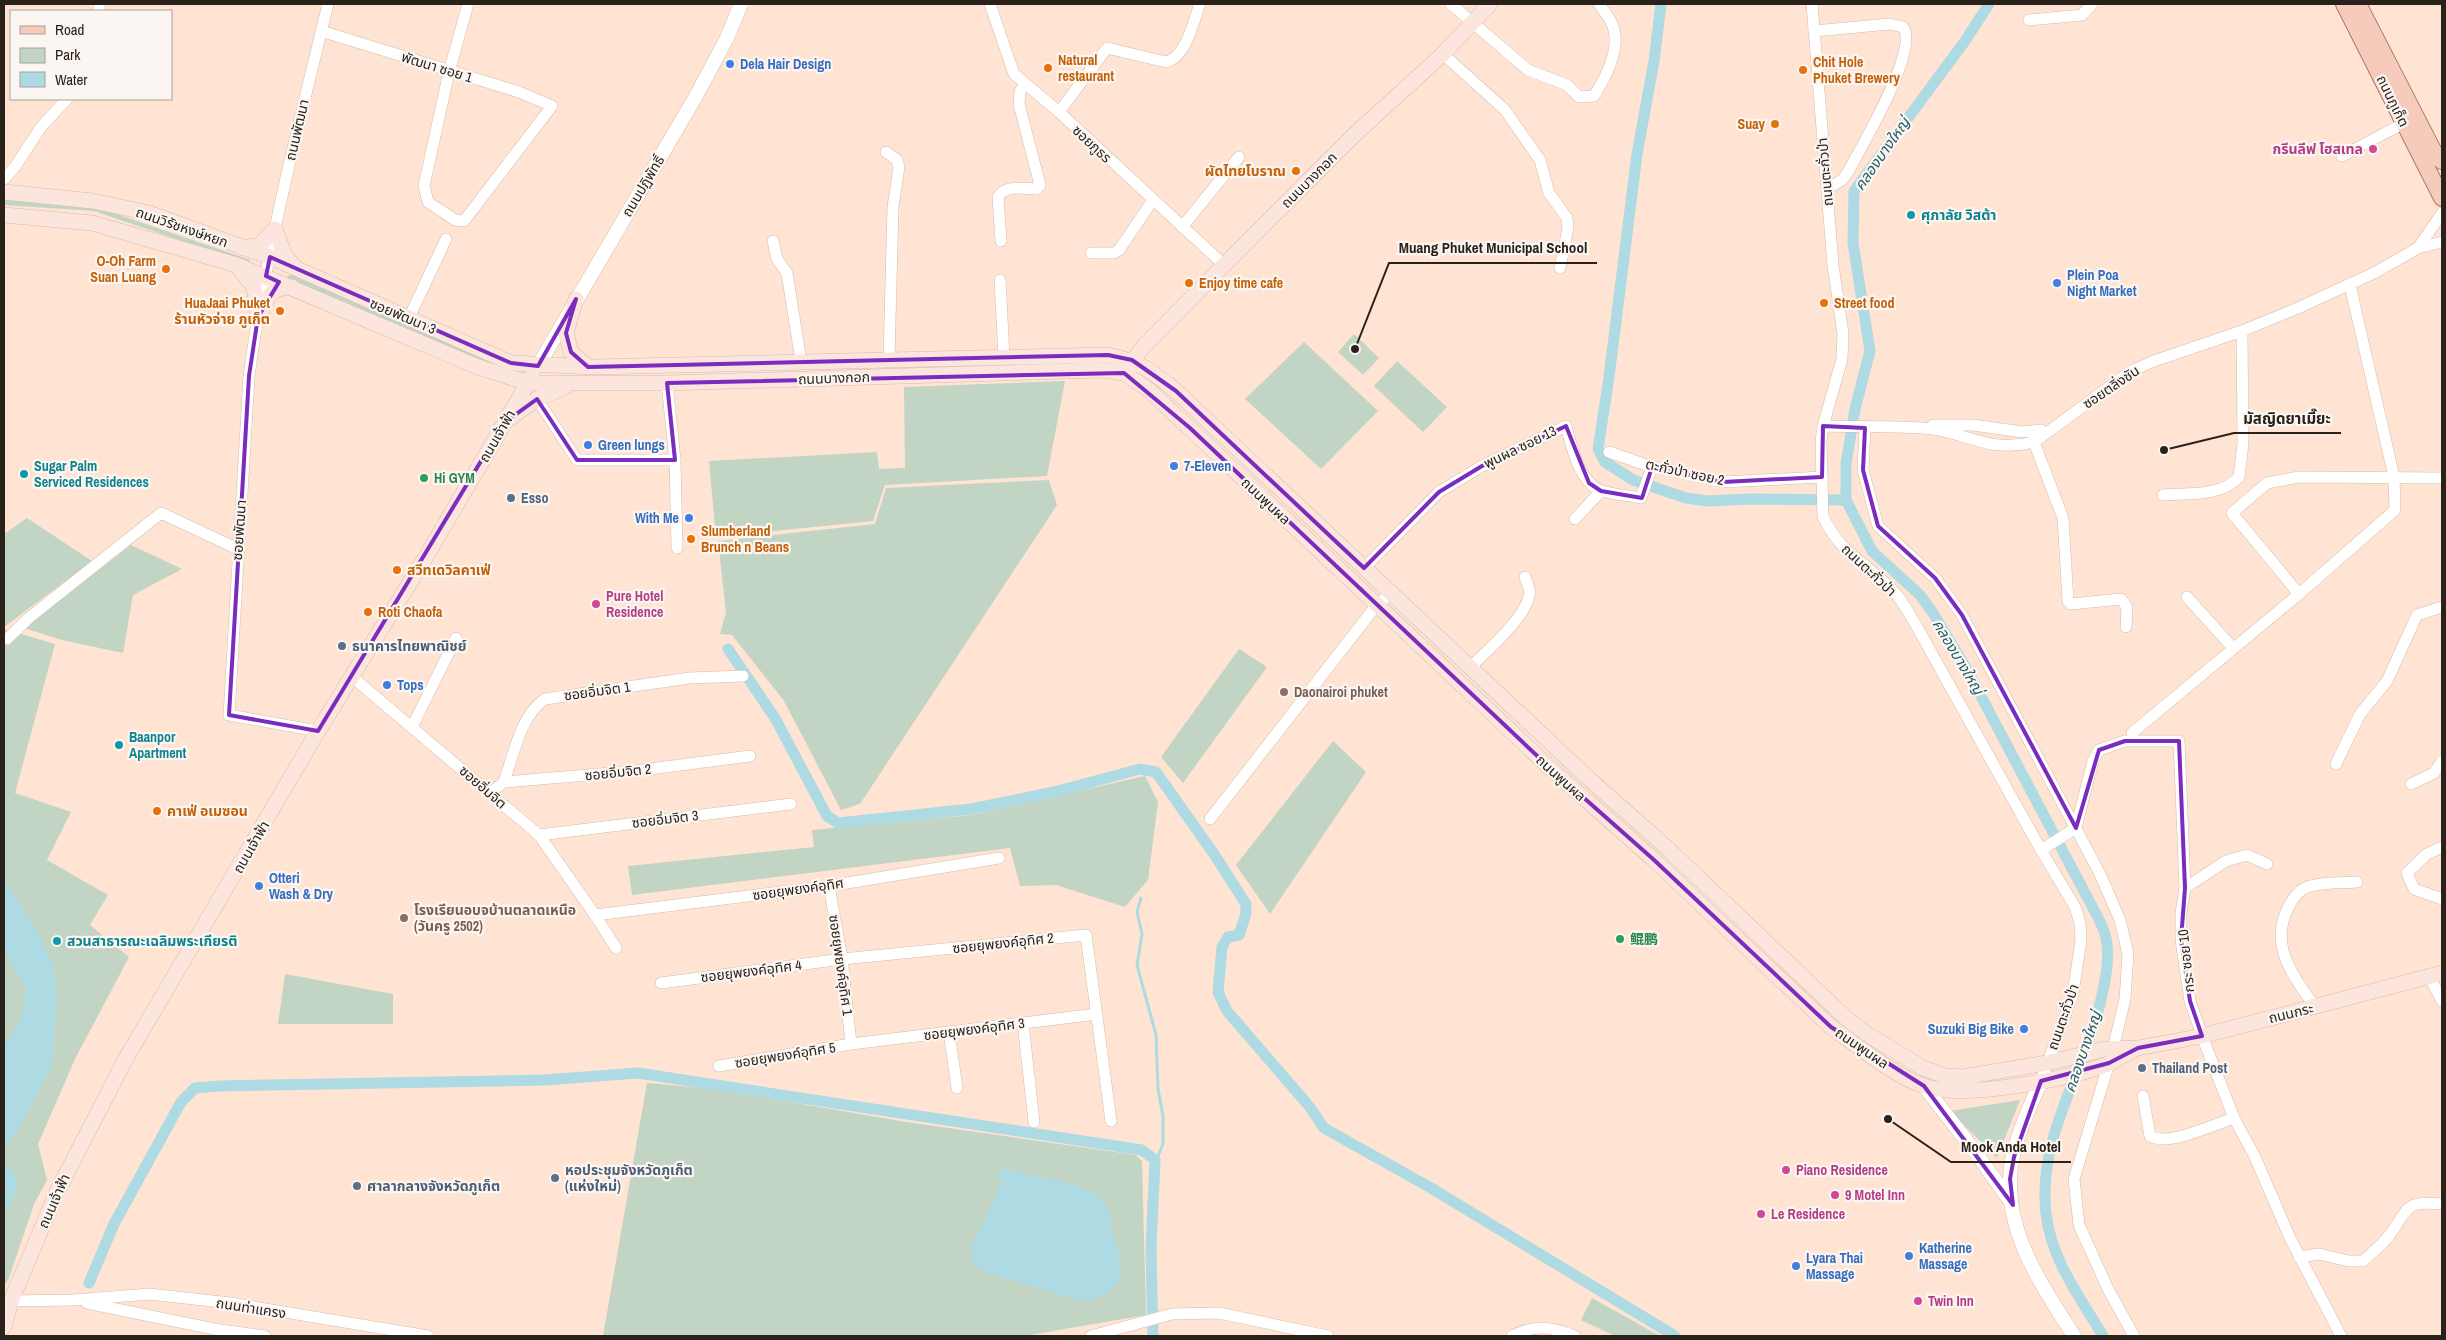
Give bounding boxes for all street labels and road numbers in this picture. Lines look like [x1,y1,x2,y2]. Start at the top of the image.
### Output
street label: พัฒนา ซอย 1 [399,48,475,87]
street label: ถนนภูเก็ต [2373,72,2413,130]
street label: ถนนพัฒนา [281,98,313,162]
street label: ซอยภูธร [1069,121,1115,167]
street label: ถนนตะกั่วป่า [1813,137,1837,207]
street label: ถนนบางกอก [1277,148,1341,212]
street label: ถนนปฏิพัทธิ์ [618,152,668,220]
street label: ถนนวิรัชหงษ์หยก [133,203,231,251]
street label: ซอยพัฒนา 3 [367,294,439,338]
street label: ซอยตลิ่งชัน [2079,361,2143,413]
street label: ถนนบางกอก [798,368,870,388]
street label: ถนนเจ้าฟ้า [475,407,519,465]
street label: พูนผล ซอย 13 [1481,422,1559,472]
street label: ตะกั่วป่า ซอย 2 [1644,455,1726,489]
street label: ถนนพูนผล [1238,474,1294,528]
street label: ซอยพัฒนา [228,499,250,561]
street label: ถนนตะกั่วป่า [1838,540,1900,600]
street label: ซอยอิ่มจิต 1 [563,677,632,705]
street label: ถนนพูนผล [1532,751,1590,805]
street label: ซอยอิ่มจิต 2 [584,759,652,784]
street label: ซอยอิ่มจิต [456,761,511,813]
street label: ซอยอิ่มจิต 3 [631,806,699,832]
street label: ถนนเจ้าฟ้า [229,818,273,876]
street label: ซอยยุพยงค์อุทิศ [751,874,845,904]
street label: ซอยยุพยงค์อุทิศ 1 [825,913,857,1017]
street label: ซอยยุพยงค์อุทิศ 2 [952,929,1054,957]
street label: กระ ซอย 10 [2174,929,2198,993]
street label: ซอยยุพยงค์อุทิศ 4 [700,956,803,986]
street label: ถนนตะกั่วป่า [2043,982,2083,1052]
street label: ถนนกระ [2267,999,2316,1027]
street label: ซอยยุพยงค์อุทิศ 3 [923,1014,1025,1044]
street label: ถนนพูนผล [1832,1023,1892,1073]
street label: ซอยยุพยงค์อุทิศ 5 [733,1038,837,1072]
street label: ถนนเจ้าฟ้า [34,1171,74,1231]
street label: ถนนท่าแครง [215,1294,287,1322]

